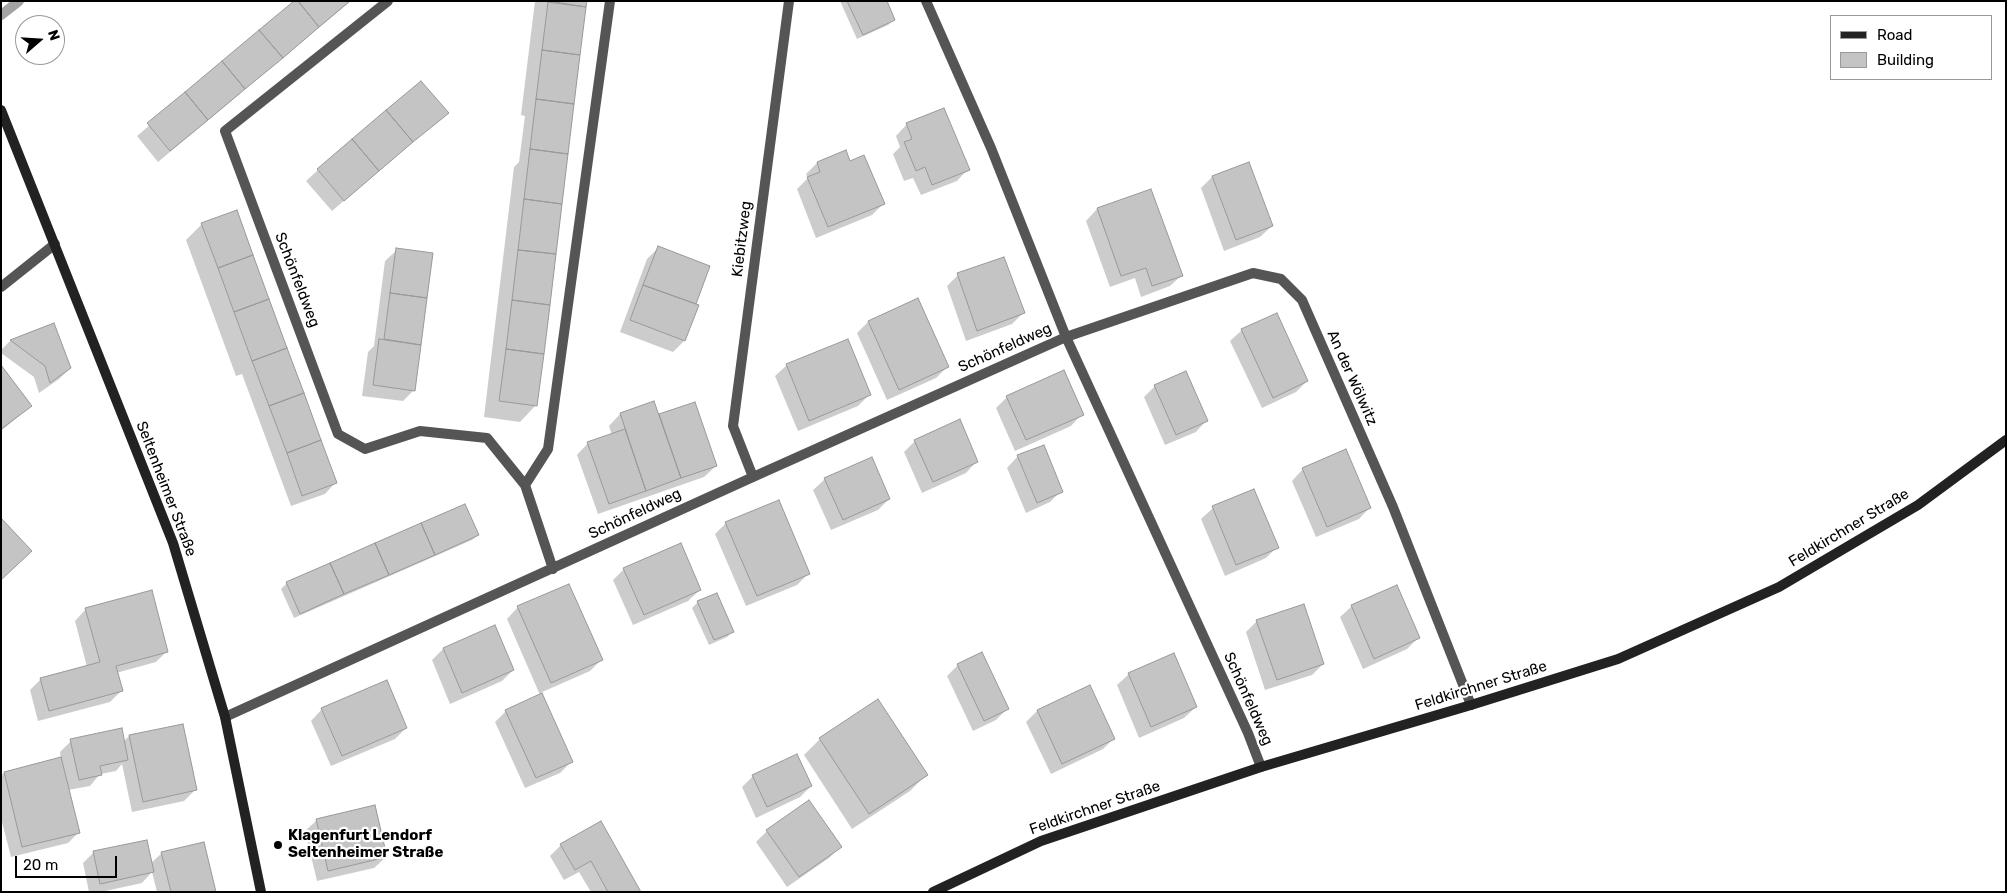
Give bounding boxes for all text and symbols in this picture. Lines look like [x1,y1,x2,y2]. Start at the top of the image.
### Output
north arrow [15,15,65,65]
legend [1830,15,1992,80]
text: Road [1877,26,1913,44]
text: N [44,28,63,43]
text: Building [1877,51,1934,69]
street label: Kiebitzweg [728,200,756,278]
street label: Schönfeldweg [271,230,323,330]
street label: Schönfeldweg [956,319,1054,377]
street label: An der Wölwitz [1323,327,1381,429]
street label: Seltenheimer Straße [132,419,200,559]
street label: Schönfeldweg [586,485,684,543]
street label: Feldkirchner Straße [1786,485,1912,571]
street label: Schönfeldweg [1219,650,1277,748]
street label: Feldkirchner Straße [1413,657,1549,715]
street label: Feldkirchner Straße [1027,777,1163,839]
place label: Klagenfurt Lendorf Seltenheimer Straße [288,827,443,862]
marker: Klagenfurt Lendorf Seltenheimer Straße [272,839,284,851]
scale bar [18,846,120,878]
text: 20 m [23,856,58,874]

